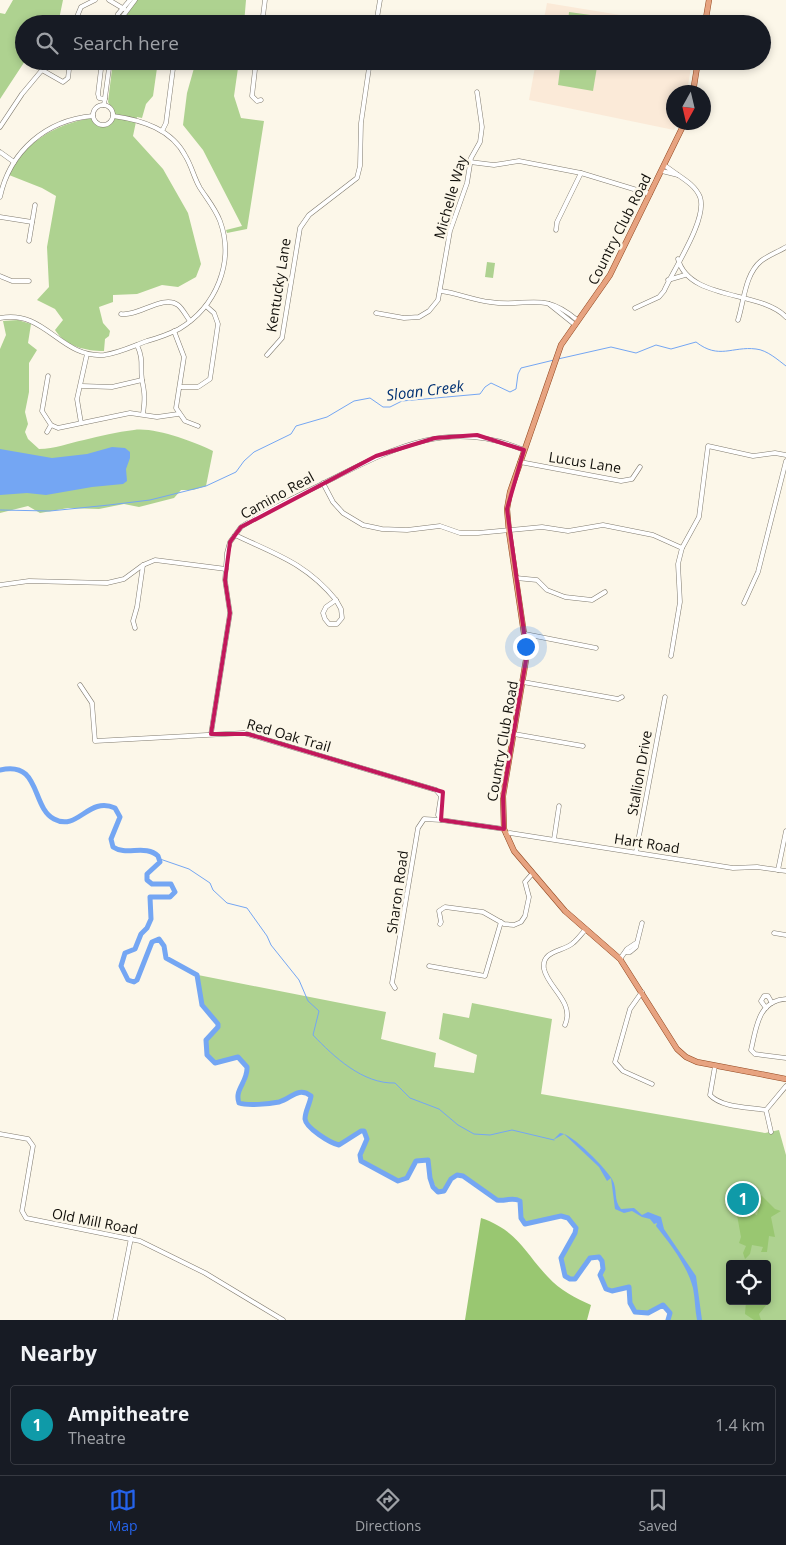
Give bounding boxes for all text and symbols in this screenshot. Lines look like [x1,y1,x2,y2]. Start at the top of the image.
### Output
search box [15,15,771,70]
icon: search [33,29,61,57]
text: Search here [73,30,179,56]
north arrow [666,85,711,130]
street label: Michelle Way [429,152,471,241]
street label: Country Club Road [583,170,655,288]
street label: Kentucky Lane [261,237,295,333]
water label: Sloan Creek [385,375,466,405]
street label: Lucus Lane [547,447,623,477]
street label: Camino Real [237,467,317,523]
your location [513,634,539,660]
street label: Country Club Road [482,679,522,803]
street label: Red Oak Trail [245,714,333,756]
street label: Stallion Drive [622,729,656,817]
street label: Hart Road [613,828,681,858]
street label: Sharon Road [382,849,412,935]
pin: 1 [727,1180,759,1218]
street label: Old Mill Road [51,1203,139,1239]
map controls [726,1260,771,1305]
button: locate [726,1260,771,1305]
text: Nearby [20,1339,97,1367]
text: Ampitheatre [68,1401,189,1427]
text: 1 [32,1414,42,1436]
text: 1.4 km [715,1414,765,1436]
text: Theatre [68,1427,126,1449]
tab: Map [109,1486,138,1535]
tab: Directions [355,1486,421,1535]
tab: Saved [638,1486,677,1535]

